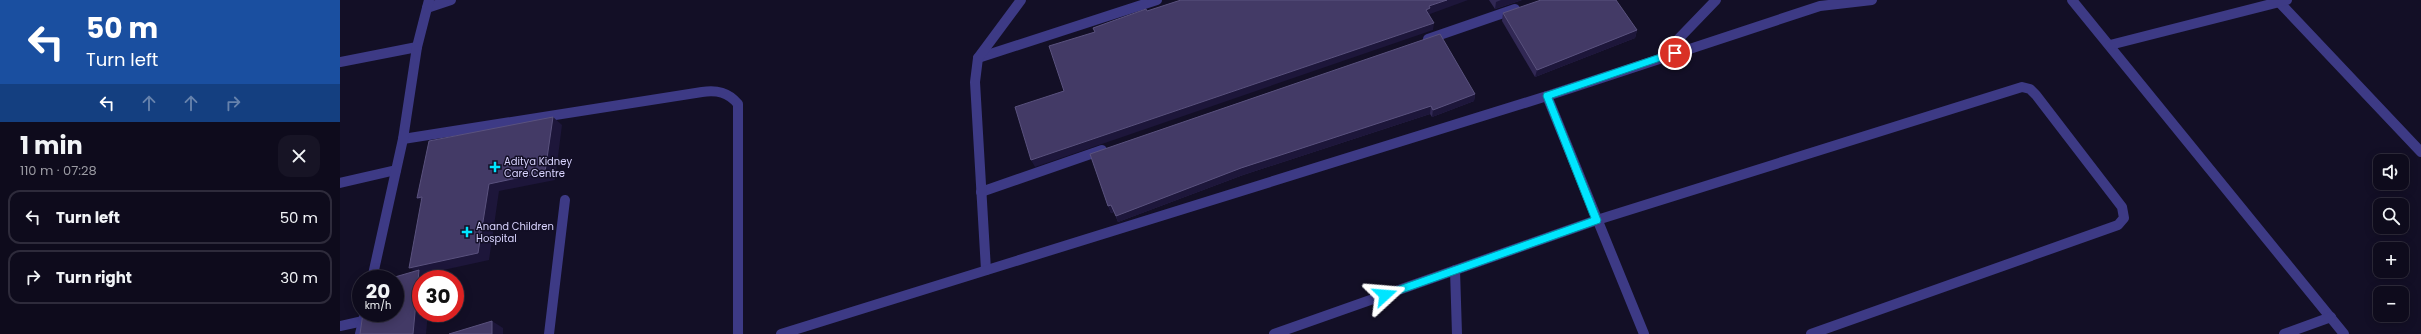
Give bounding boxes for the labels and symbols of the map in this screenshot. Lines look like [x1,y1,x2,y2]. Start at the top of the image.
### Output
pin [1658,36,1692,70]
place label: Aditya Kidney Care Centre [504,154,572,181]
marker: Aditya Kidney Care Centre [489,161,501,173]
place label: Anand Children Hospital [476,219,554,246]
marker: Anand Children Hospital [461,226,473,238]
speed limit sign: 30 [412,270,464,322]
position arrow [1364,274,1406,316]

